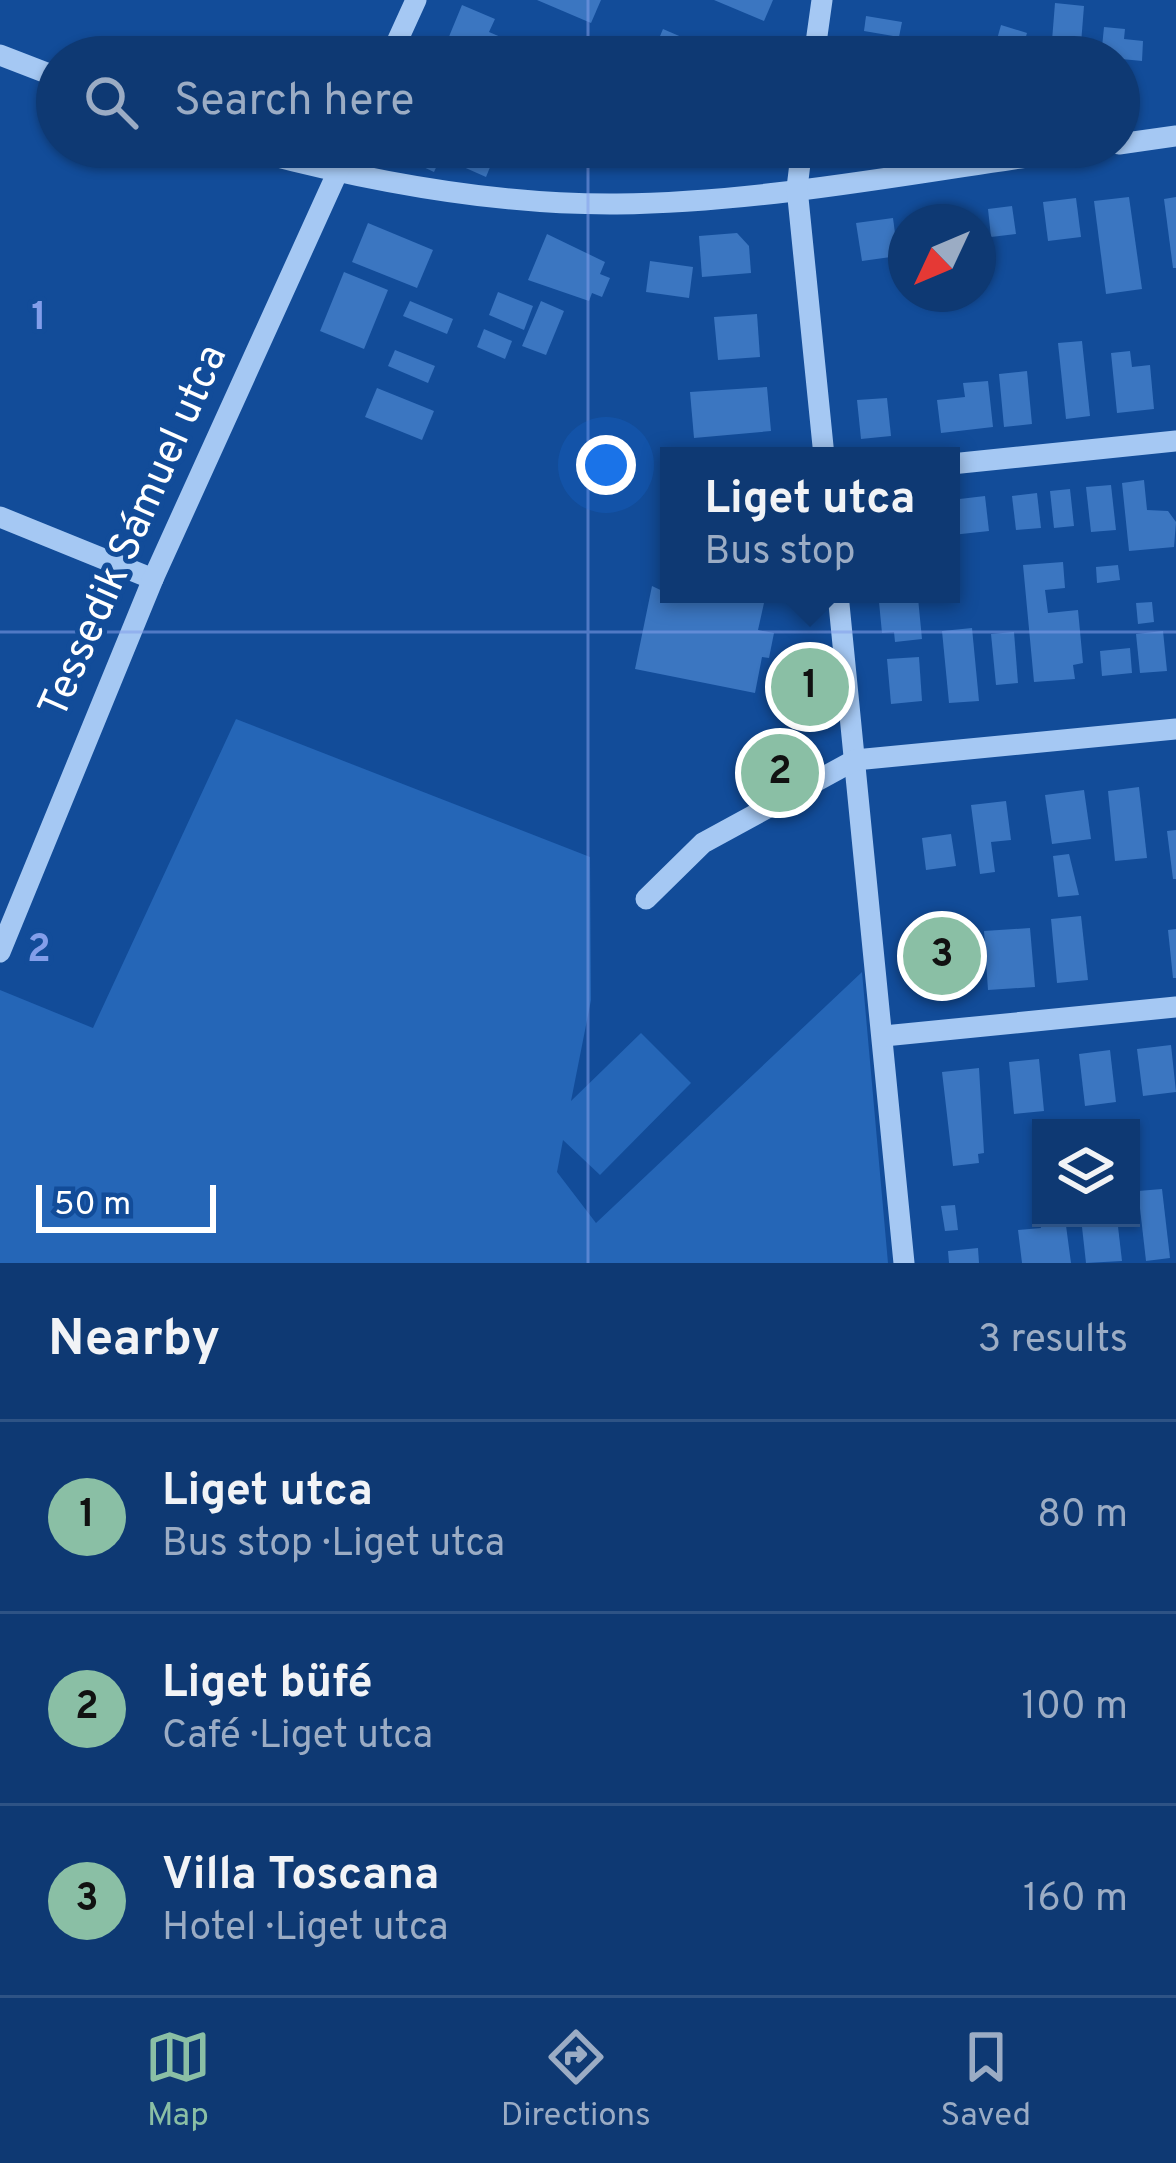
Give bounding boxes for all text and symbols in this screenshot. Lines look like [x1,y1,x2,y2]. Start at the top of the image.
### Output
search box [36,36,1140,168]
icon: search [78,69,144,135]
text: Search here [174,74,414,131]
north arrow [888,204,996,312]
text: 1 [31,295,47,344]
street label: Tessedik Sámuel utca [29,337,241,727]
your location [576,435,636,495]
popup [660,447,960,603]
text: Liget utca [705,472,915,529]
text: Bus stop [705,529,855,578]
pin: 1 [771,642,849,732]
pin: 2 [741,728,819,818]
pin: 3 [903,911,981,1001]
text: 2 [27,927,51,976]
map controls [1032,1119,1140,1227]
button: layers [1032,1119,1140,1227]
scale bar [36,1179,216,1232]
text: 50 m [54,1185,131,1227]
text: Nearby [48,1309,220,1374]
text: 3 results [978,1317,1128,1366]
text: Liget utca [162,1464,373,1521]
text: 1 [79,1492,95,1541]
text: 80 m [1037,1492,1128,1541]
text: Bus stop · Liget utca [162,1521,505,1570]
text: Liget büfé [162,1656,373,1713]
text: 2 [75,1684,99,1733]
text: 100 m [1021,1684,1128,1733]
text: Café · Liget utca [162,1713,433,1762]
text: Villa Toscana [162,1848,439,1905]
text: 3 [75,1876,99,1925]
text: 160 m [1023,1876,1128,1925]
text: Hotel · Liget utca [162,1905,449,1954]
tab: Map [145,2024,211,2138]
tab: Directions [501,2024,651,2138]
tab: Saved [940,2024,1031,2138]

